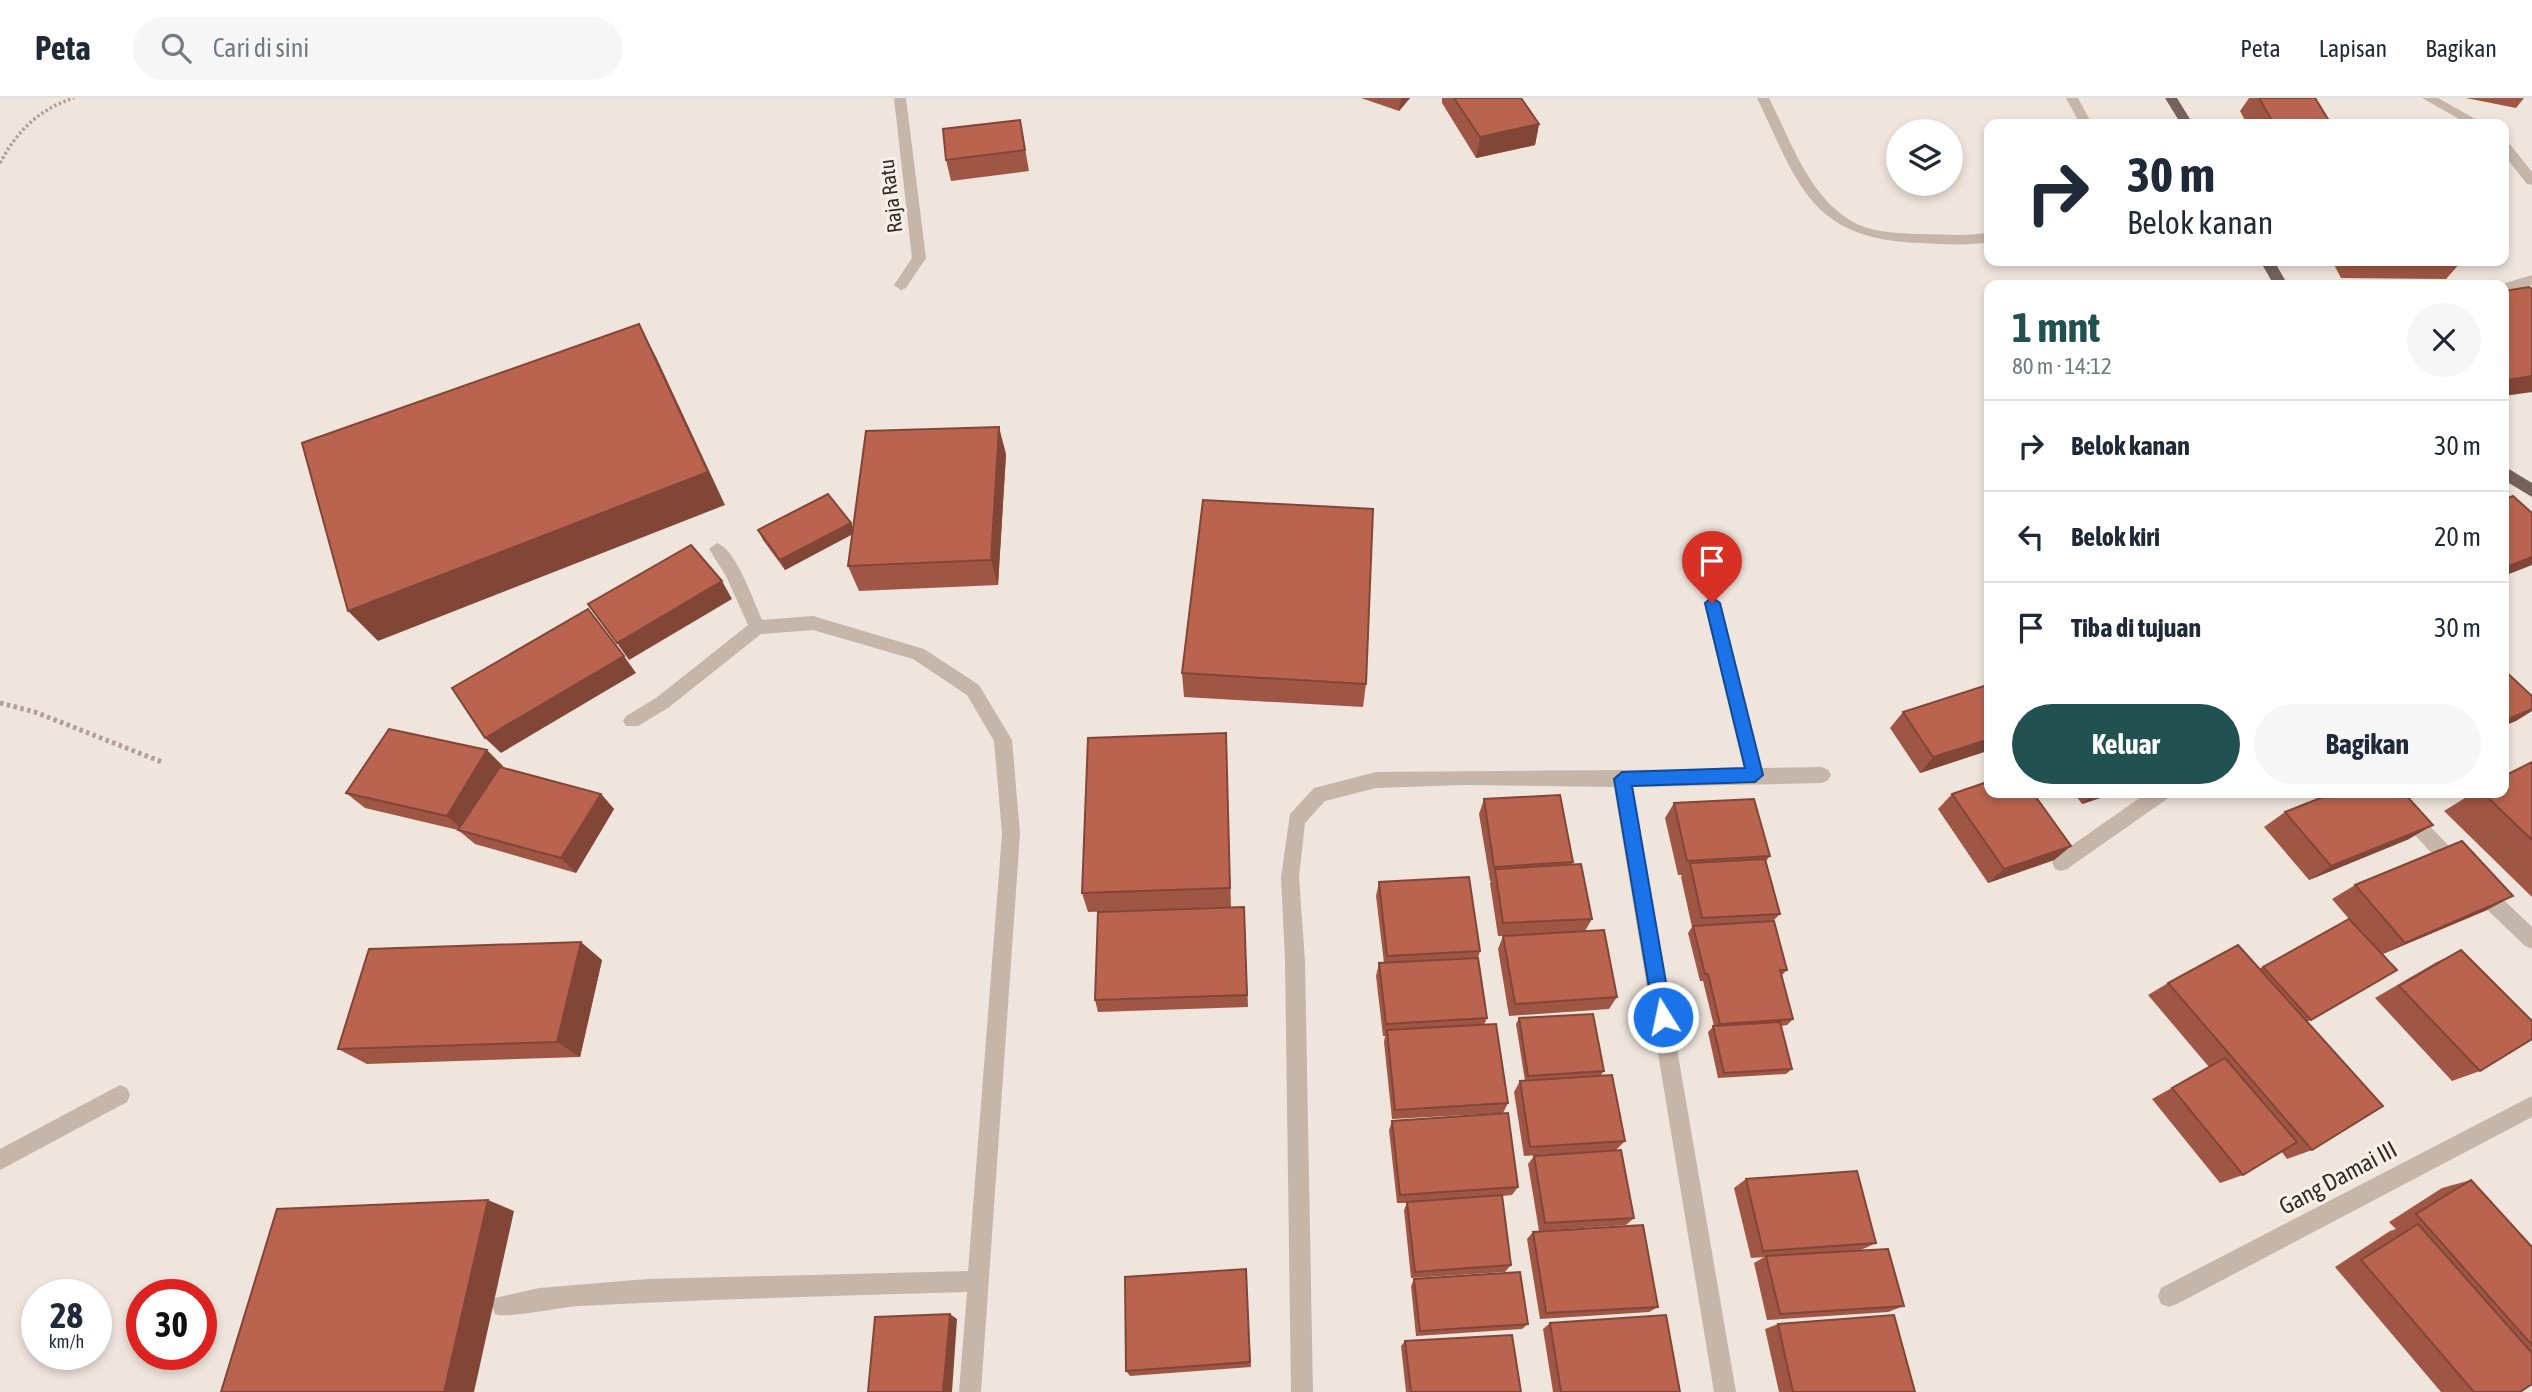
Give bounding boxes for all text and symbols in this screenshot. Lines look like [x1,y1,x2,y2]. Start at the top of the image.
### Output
search box [133,17,623,80]
text: Peta [35,29,91,67]
icon: search [157,29,195,67]
text: Cari di sini [213,33,309,63]
text: Peta [2240,35,2281,62]
text: Lapisan [2319,35,2387,62]
text: Bagikan [2425,35,2497,62]
map controls [1886,119,1963,196]
button: layers [1886,119,1963,196]
text: 30 m [2127,146,2215,202]
icon: right [2012,147,2103,238]
street label: Raja Ratu [874,158,906,234]
text: Belok kanan [2127,204,2273,241]
text: 1 mnt [2012,303,2100,351]
button: close [2407,303,2481,377]
text: 80 m · 14:12 [2012,353,2112,379]
icon: right [2012,427,2050,465]
text: Belok kanan [2071,431,2190,461]
text: 30 m [2434,431,2481,461]
icon: left [2012,518,2050,556]
text: Belok kiri [2071,522,2160,552]
text: 20 m [2434,522,2481,552]
pin [1682,531,1742,603]
icon: arrive [1693,542,1731,580]
icon: arrive [2012,609,2050,647]
text: Tiba di tujuan [2071,613,2201,643]
text: 30 m [2434,613,2481,643]
button: Keluar [2012,704,2240,784]
button: Bagikan [2254,704,2481,784]
position arrow [1626,980,1700,1054]
street label: Gang Damai III [2274,1135,2401,1220]
speed limit sign: 30 [126,1279,217,1370]
text: 28 [50,1295,83,1335]
text: km/h [49,1331,84,1352]

